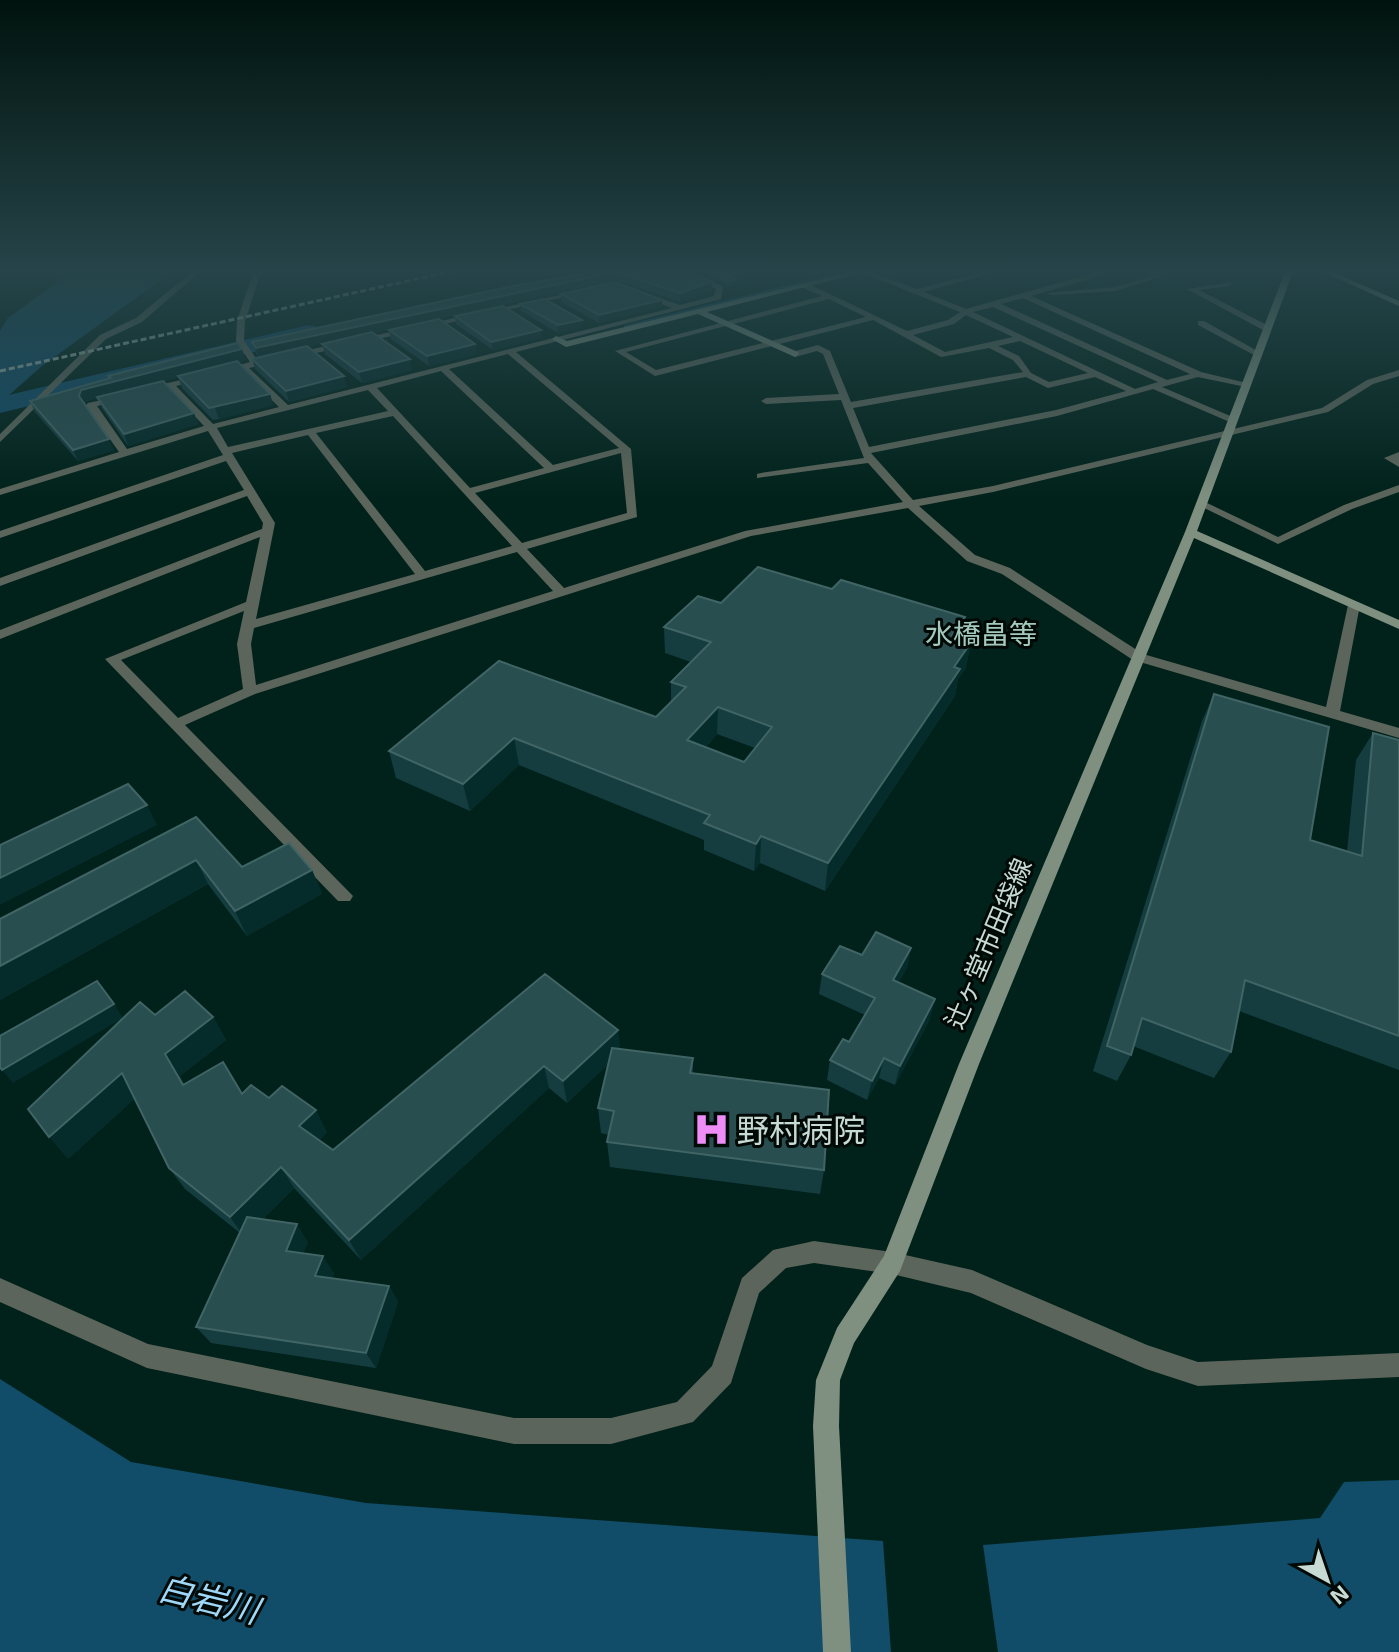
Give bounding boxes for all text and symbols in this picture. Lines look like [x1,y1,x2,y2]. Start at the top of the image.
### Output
district label: 水橋畠等 [925,616,1037,650]
street label: 辻ヶ堂市田袋線 [937,853,1037,1033]
hospital icon: 野村病院 [692,1110,730,1148]
place label: 野村病院 [737,1110,865,1148]
north arrow [1287,1540,1367,1620]
water label: 白岩川 [155,1566,266,1631]
text: N [1326,1581,1355,1611]

